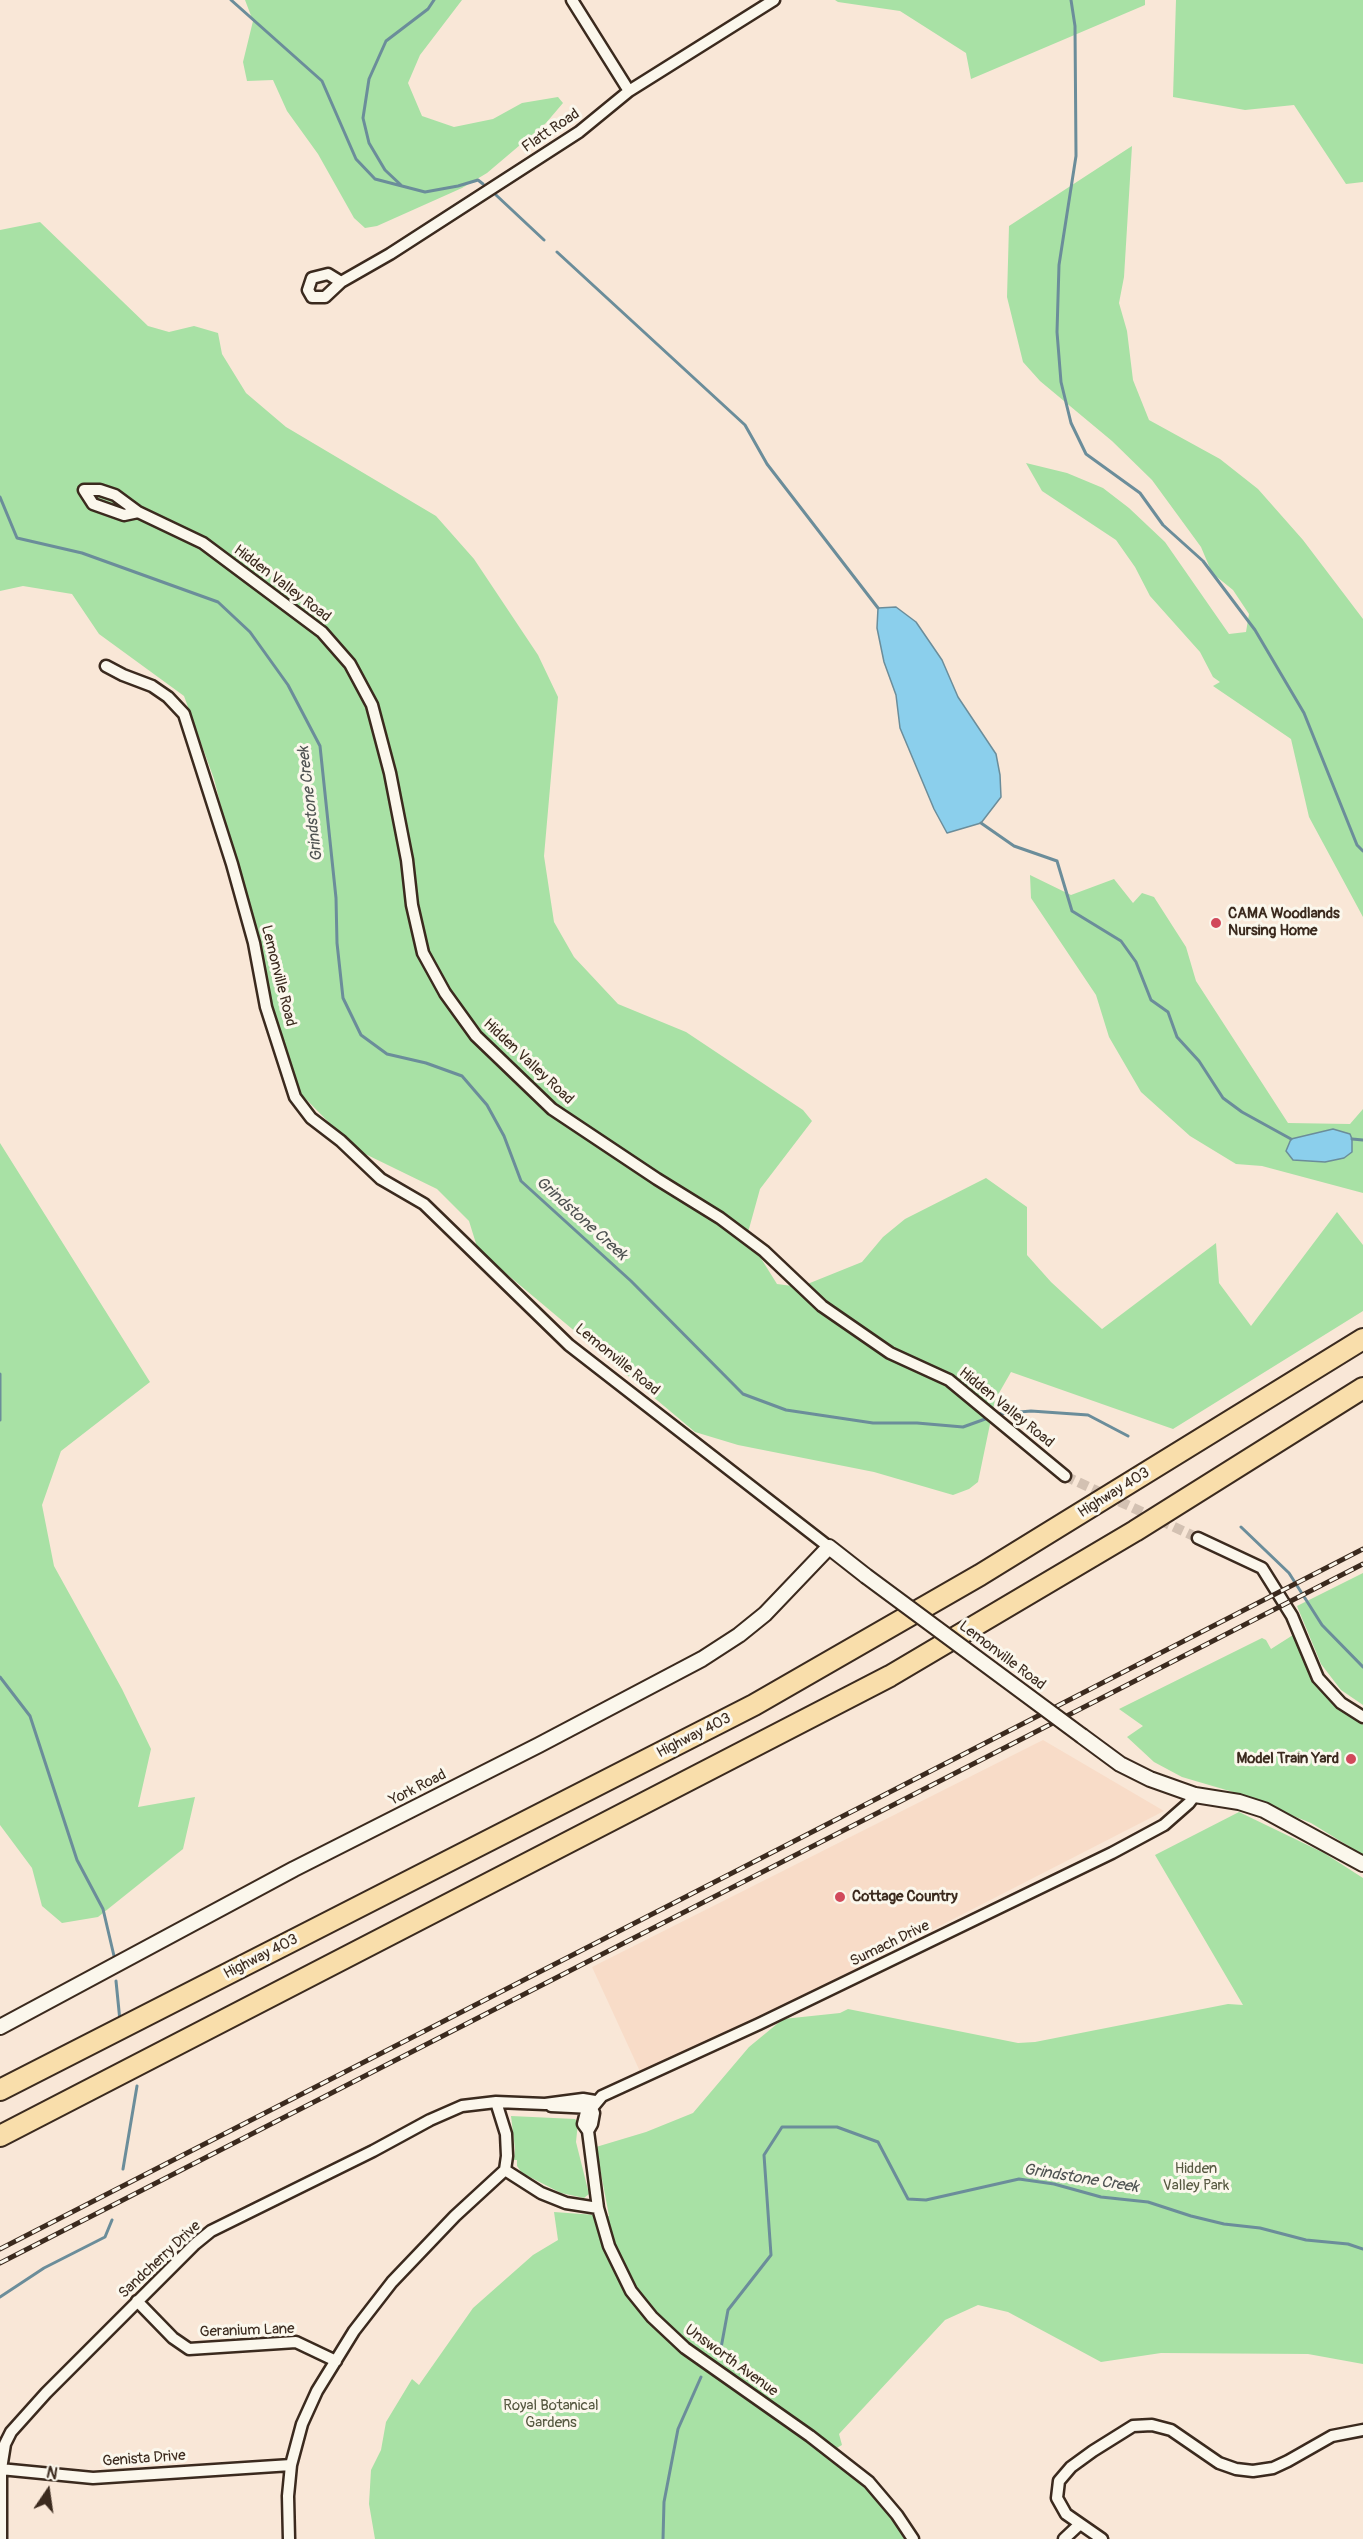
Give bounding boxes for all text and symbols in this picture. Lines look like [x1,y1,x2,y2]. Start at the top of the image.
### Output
street label: Flatt Road [519,105,583,157]
street label: Hidden Valley Road [230,542,334,626]
water label: Grindstone Creek [294,745,328,863]
place label: CAMA Woodlands Nursing Home [1228,905,1340,940]
marker: CAMA Woodlands Nursing Home [1209,916,1223,930]
street label: Lemonville Road [257,924,299,1028]
street label: Hidden Valley Road [479,1015,577,1109]
water label: Grindstone Creek [531,1173,631,1265]
street label: Lemonville Road [571,1320,663,1400]
street label: Hidden Valley Road [955,1364,1057,1452]
street label: Highway 403 [1075,1464,1153,1522]
street label: Lemonville Road [955,1618,1049,1694]
street label: Highway 403 [654,1710,734,1762]
place label: Model Train Yard [1236,1750,1339,1768]
marker: Model Train Yard [1344,1752,1358,1766]
street label: York Road [387,1766,449,1810]
place label: Cottage Country [852,1888,958,1906]
marker: Cottage Country [833,1890,847,1904]
street label: Sumach Drive [847,1917,933,1971]
street label: Highway 403 [221,1931,301,1983]
water label: Grindstone Creek [1022,2160,1140,2198]
park label: Hidden Valley Park [1163,2160,1229,2195]
street label: Sandcherry Drive [115,2217,205,2303]
street label: Geranium Lane [199,2320,295,2342]
street label: Unsworth Avenue [681,2321,781,2401]
park label: Royal Botanical Gardens [503,2397,599,2432]
street label: Genista Drive [102,2447,186,2471]
north arrow [18,2461,78,2521]
text: N [45,2462,60,2484]

